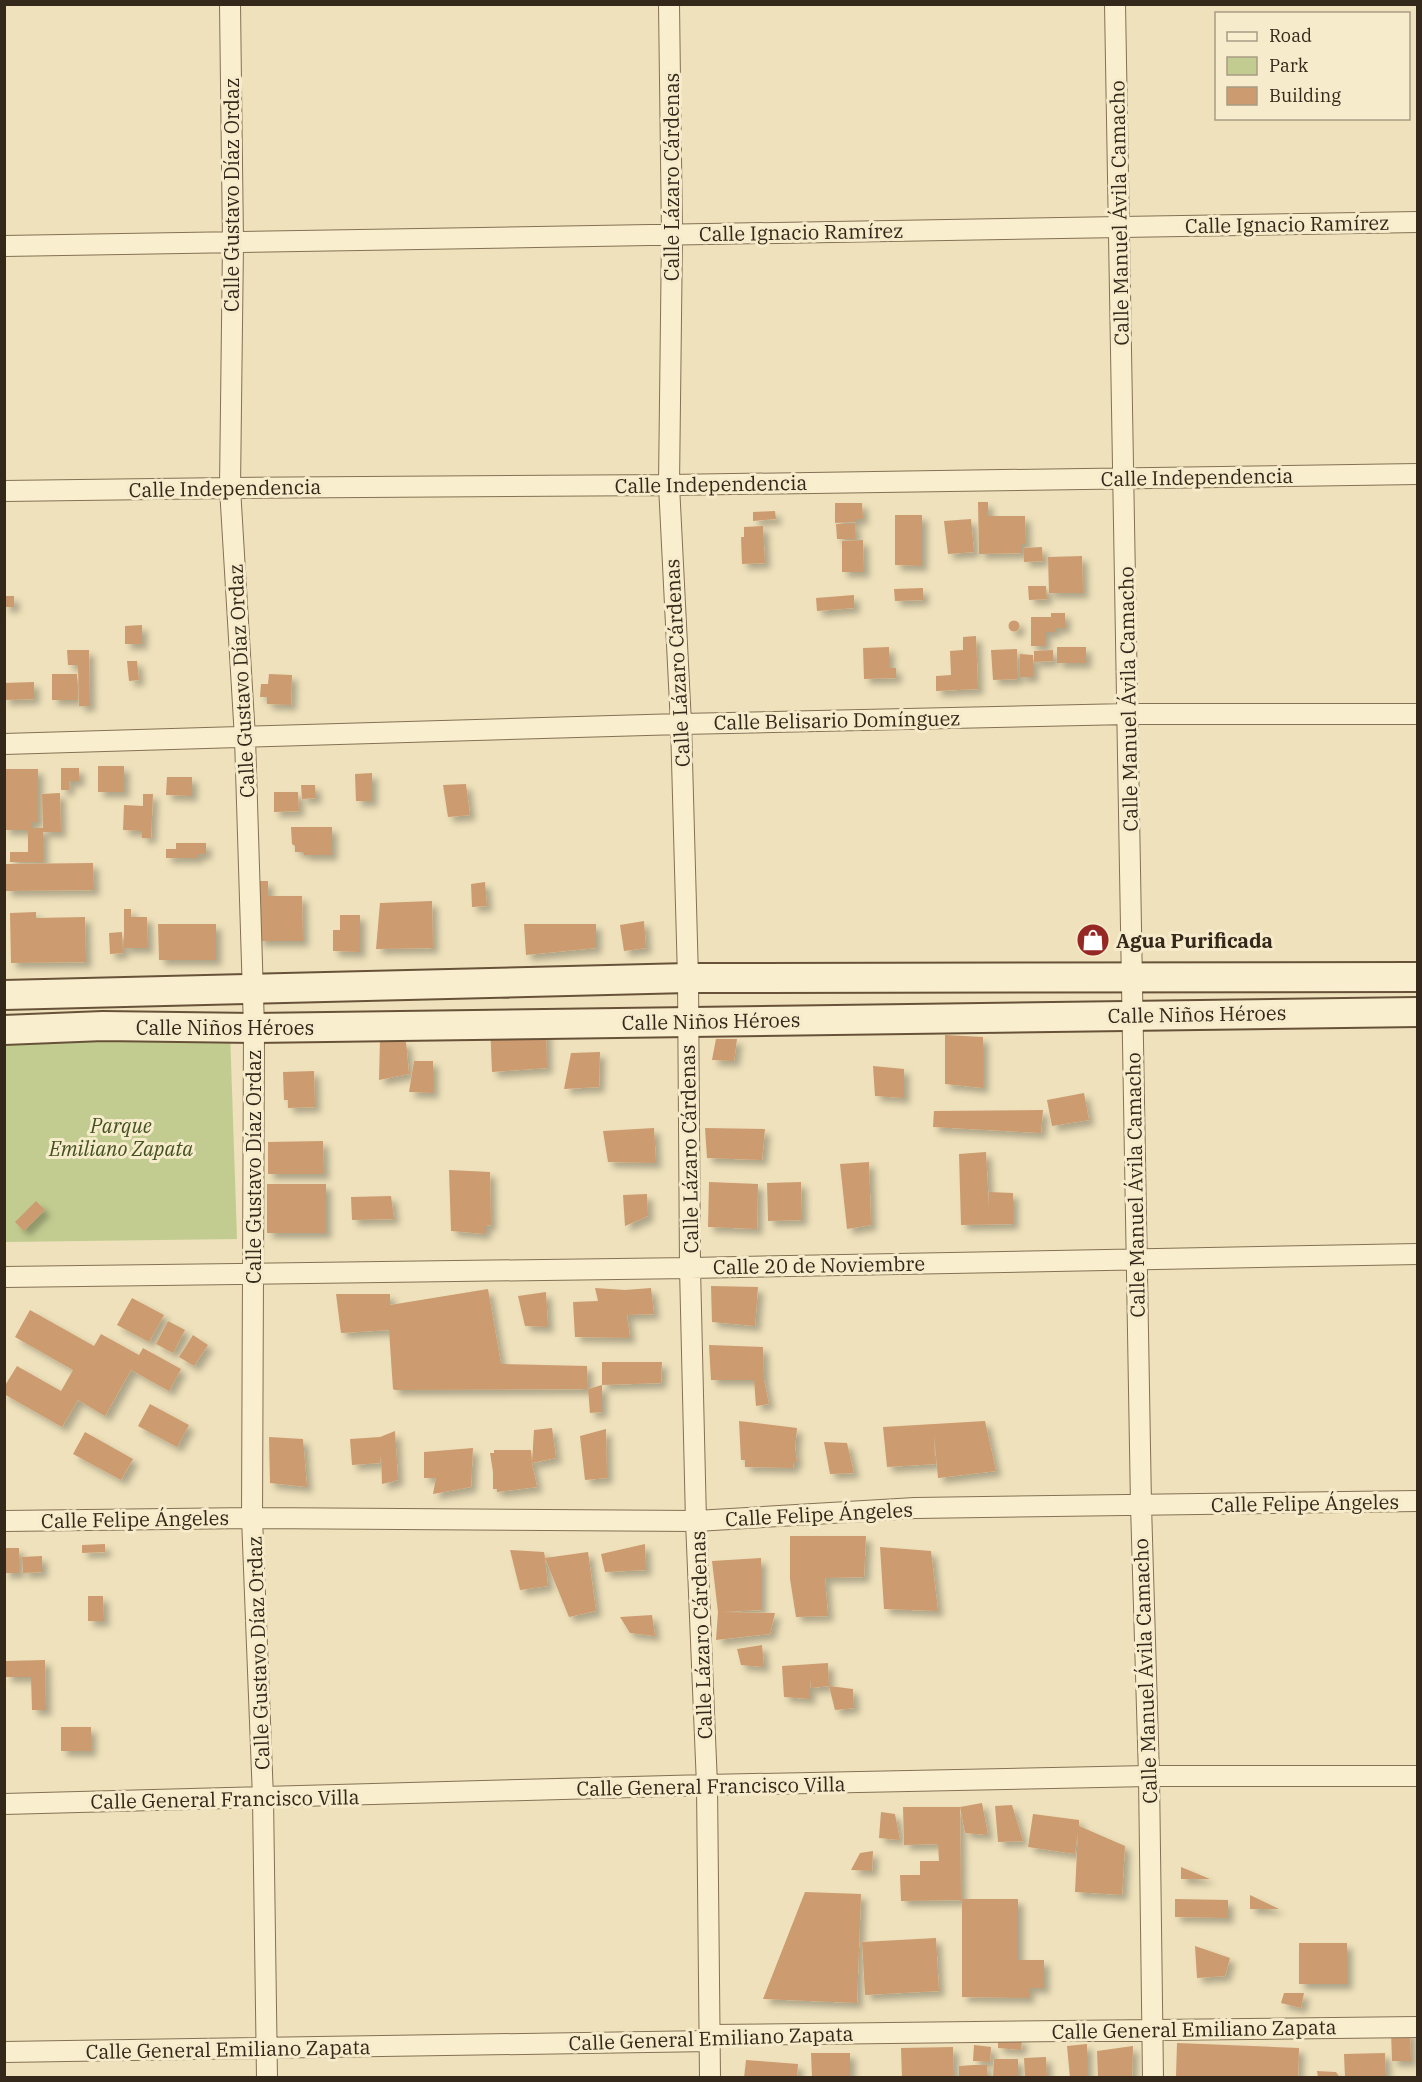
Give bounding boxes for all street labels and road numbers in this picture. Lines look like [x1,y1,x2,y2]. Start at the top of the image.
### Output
street label: Calle Lázaro Cárdenas [658,73,685,281]
street label: Calle Gustavo Díaz Ordaz [218,78,245,312]
street label: Calle Manuel Ávila Camacho [1103,80,1135,346]
street label: Calle Ignacio Ramírez [1185,209,1389,239]
street label: Calle Ignacio Ramírez [699,217,903,247]
street label: Calle Independencia [1100,462,1294,492]
street label: Calle Independencia [614,469,808,499]
street label: Calle Independencia [128,473,322,503]
street label: Calle Lázaro Cárdenas [658,558,696,768]
street label: Calle Gustavo Díaz Ordaz [221,563,261,799]
street label: Calle Manuel Ávila Camacho [1112,566,1144,832]
street label: Calle Belisario Domínguez [713,704,961,736]
street label: Calle Niños Héroes [1107,999,1287,1029]
street label: Calle Niños Héroes [621,1006,801,1036]
street label: Calle Niños Héroes [136,1014,314,1041]
street label: Calle Lázaro Cárdenas [674,1044,704,1254]
street label: Calle Gustavo Díaz Ordaz [240,1050,267,1284]
street label: Calle Manuel Ávila Camacho [1119,1052,1151,1318]
street label: Calle 20 de Noviembre [713,1250,925,1280]
street label: Calle Felipe Ángeles [1211,1488,1399,1518]
street label: Calle Felipe Ángeles [724,1496,914,1532]
street label: Calle Felipe Ángeles [41,1504,229,1534]
street label: Calle Lázaro Cárdenas [684,1530,718,1740]
street label: Calle Gustavo Díaz Ordaz [240,1536,276,1770]
street label: Calle Manuel Ávila Camacho [1127,1538,1163,1804]
street label: Calle General Francisco Villa [576,1770,846,1802]
street label: Calle General Francisco Villa [90,1783,360,1815]
street label: Calle General Emiliano Zapata [1051,2013,1337,2045]
street label: Calle General Emiliano Zapata [568,2020,854,2056]
street label: Calle General Emiliano Zapata [85,2033,371,2065]

